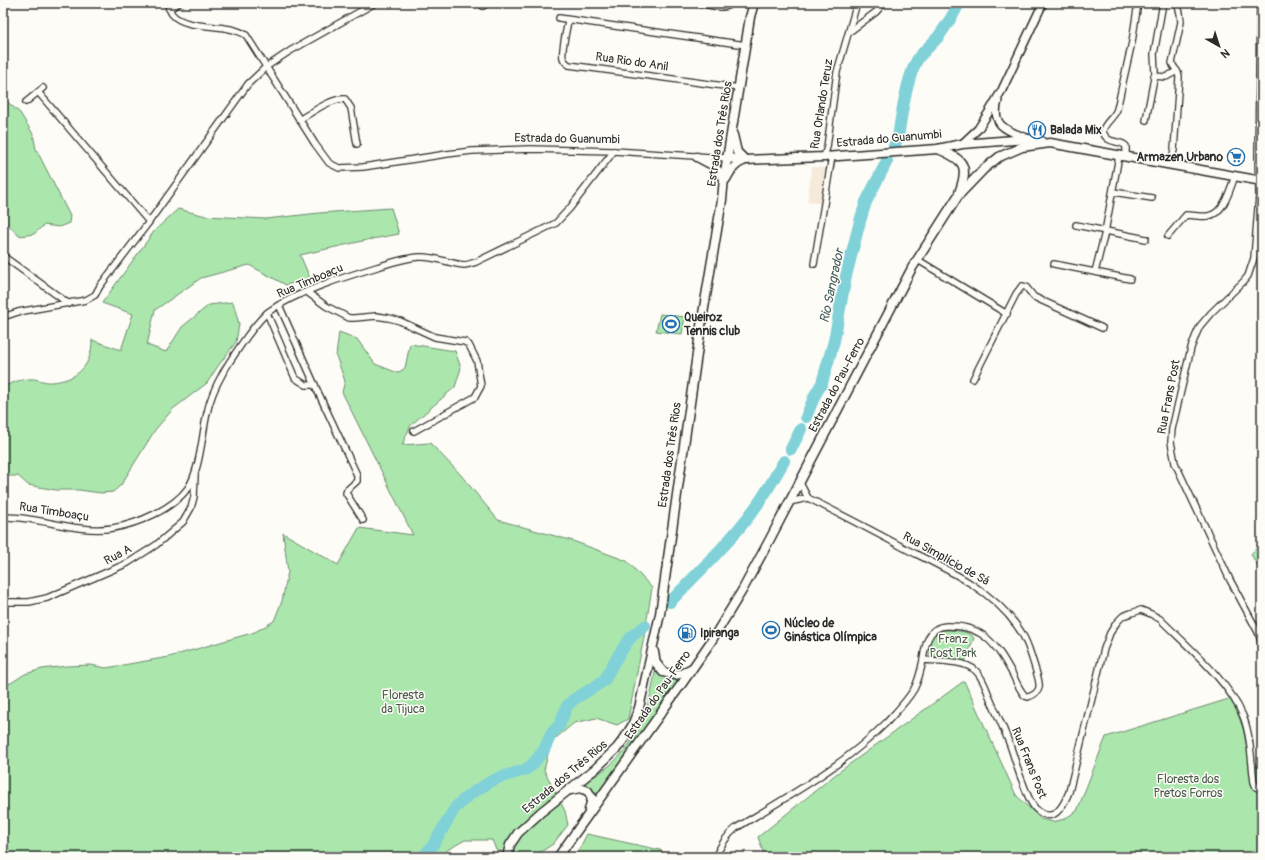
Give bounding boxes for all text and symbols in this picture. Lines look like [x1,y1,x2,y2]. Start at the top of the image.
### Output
north arrow [1199,26,1239,66]
text: N [1218,46,1232,61]
street label: Rua Rio do Anil [595,49,670,75]
street label: Rua Orlando Teruz [807,58,837,150]
street label: Estrada dos Três Rios [704,80,736,188]
restaurant icon: Balada Mix [1027,120,1047,140]
place label: Balada Mix [1050,123,1102,138]
street label: Estrada do Guanumbi [836,127,942,151]
street label: Estrada do Guanumbi [514,131,620,147]
supermarket icon: Armazen Urbano [1226,147,1246,167]
place label: Armazen Urbano [1137,150,1224,165]
water label: Rio Sangrador [816,245,848,324]
street label: Rua Timboaçu [275,260,345,302]
place label: Queiroz Tennis club [683,310,740,339]
sports icon: Queiroz Tennis club [661,314,681,334]
street label: Estrada do Pau-Ferro [806,335,869,435]
street label: Rua Frans Post [1154,358,1184,436]
street label: Estrada dos Três Rios [655,401,685,509]
street label: Rua Timboaçu [18,499,90,525]
street label: Rua Simplício de Sá [900,529,992,589]
street label: Rua A [102,541,134,568]
place label: Núcleo de Ginástica Olímpica [784,616,877,645]
sports icon: Núcleo de Ginástica Olímpica [761,620,781,640]
fuel station icon: Ipiranga [677,623,697,643]
place label: Ipiranga [700,626,740,641]
park label: Franz Post Park [930,632,976,661]
street label: Estrada do Pau-Ferro [622,647,695,742]
park label: Floresta da Tijuca [381,688,425,717]
street label: Rua Frans Post [1008,725,1050,801]
street label: Estrada dos Três Rios [519,737,611,817]
park label: Floresta dos Pretos Forros [1154,772,1223,801]

